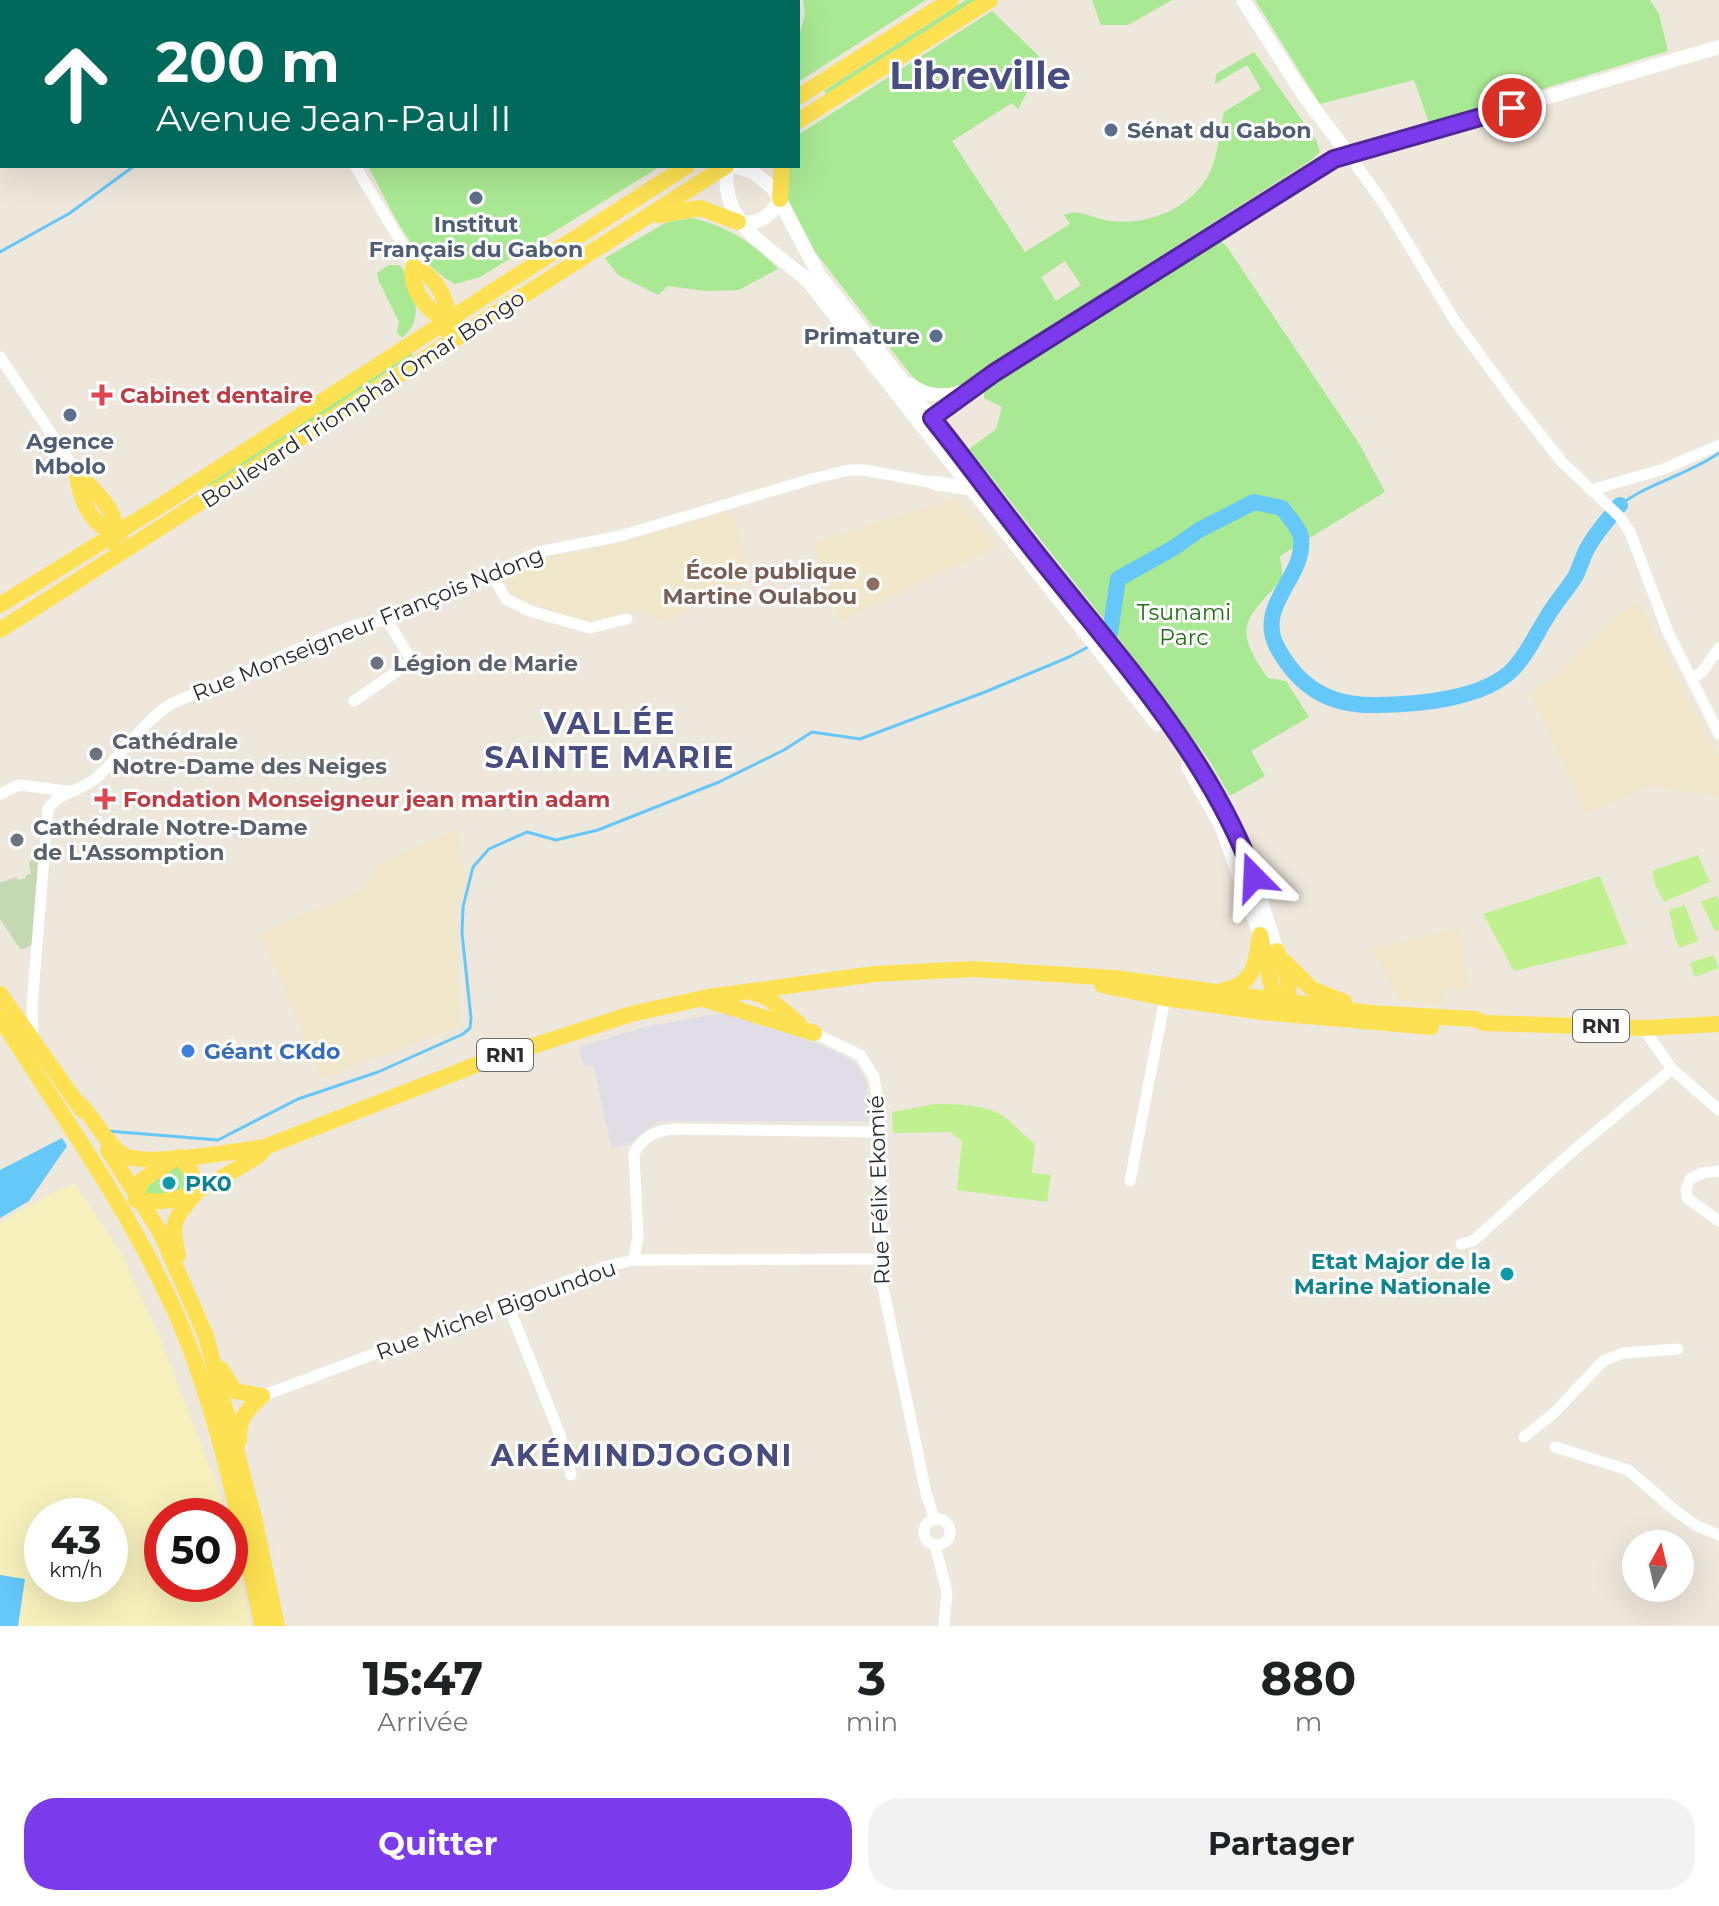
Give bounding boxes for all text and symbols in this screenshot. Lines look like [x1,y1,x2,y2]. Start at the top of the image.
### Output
text: 200 m [156,28,340,96]
icon: ahead [24,32,128,136]
district label: Libreville [889,52,1071,99]
pin [1478,74,1546,142]
icon: arrive [1490,86,1534,130]
text: Avenue Jean-Paul II [156,96,511,140]
place label: Sénat du Gabon [1127,117,1311,144]
marker: Sénat du Gabon [1102,121,1120,139]
marker: Institut Français du Gabon [467,189,485,207]
place label: Institut Français du Gabon [369,211,583,263]
street label: Boulevard Triomphal Omar Bongo [196,284,530,514]
place label: Primature [804,323,920,350]
marker: Primature [927,327,945,345]
place label: Cabinet dentaire [120,382,313,409]
marker: Cabinet dentaire [91,384,113,406]
marker: Agence Mbolo [61,406,79,424]
place label: Agence Mbolo [25,428,114,480]
street label: Rue Monseigneur François Ndong [188,541,548,707]
place label: École publique Martine Oulabou [662,558,857,610]
marker: École publique Martine Oulabou [864,575,882,593]
park label: Tsunami Parc [1137,599,1231,651]
place label: Légion de Marie [393,650,578,677]
marker: Légion de Marie [368,654,386,672]
district label: VALLÉE SAINTE MARIE [484,705,736,776]
place label: Cathédrale Notre-Dame des Neiges [112,728,387,780]
marker: Cathédrale Notre-Dame des Neiges [87,745,105,763]
place label: Fondation Monseigneur jean martin adam [123,786,610,813]
marker: Fondation Monseigneur jean martin adam [94,788,116,810]
place label: Cathédrale Notre-Dame de L'Assomption [33,814,308,866]
marker: Cathédrale Notre-Dame de L'Assomption [8,831,26,849]
position arrow [1212,835,1296,919]
road number: RN1 [1573,1010,1629,1042]
place label: Géant CKdo [204,1038,340,1065]
road number: RN1 [477,1039,533,1071]
marker: Géant CKdo [179,1042,197,1060]
street label: Rue Félix Ekomié [862,1095,896,1285]
place label: PK0 [185,1170,232,1197]
marker: PK0 [160,1174,178,1192]
place label: Etat Major de la Marine Nationale [1294,1248,1491,1300]
street label: Rue Michel Bigoundou [372,1254,620,1366]
marker: Etat Major de la Marine Nationale [1498,1265,1516,1283]
district label: AKÉMINDJOGONI [490,1437,793,1474]
speed limit sign: 50 [144,1498,248,1602]
text: 43 [51,1515,101,1564]
north arrow [1622,1530,1694,1602]
map controls [1622,1530,1694,1602]
text: km/h [49,1558,103,1582]
text: 15:47 [363,1649,483,1707]
text: 3 [858,1649,886,1707]
text: 880 [1261,1649,1356,1707]
text: Arrivée [377,1706,469,1738]
text: min [846,1706,898,1738]
text: m [1295,1706,1322,1738]
button: Quitter [24,1798,852,1890]
button: Partager [868,1798,1695,1890]

